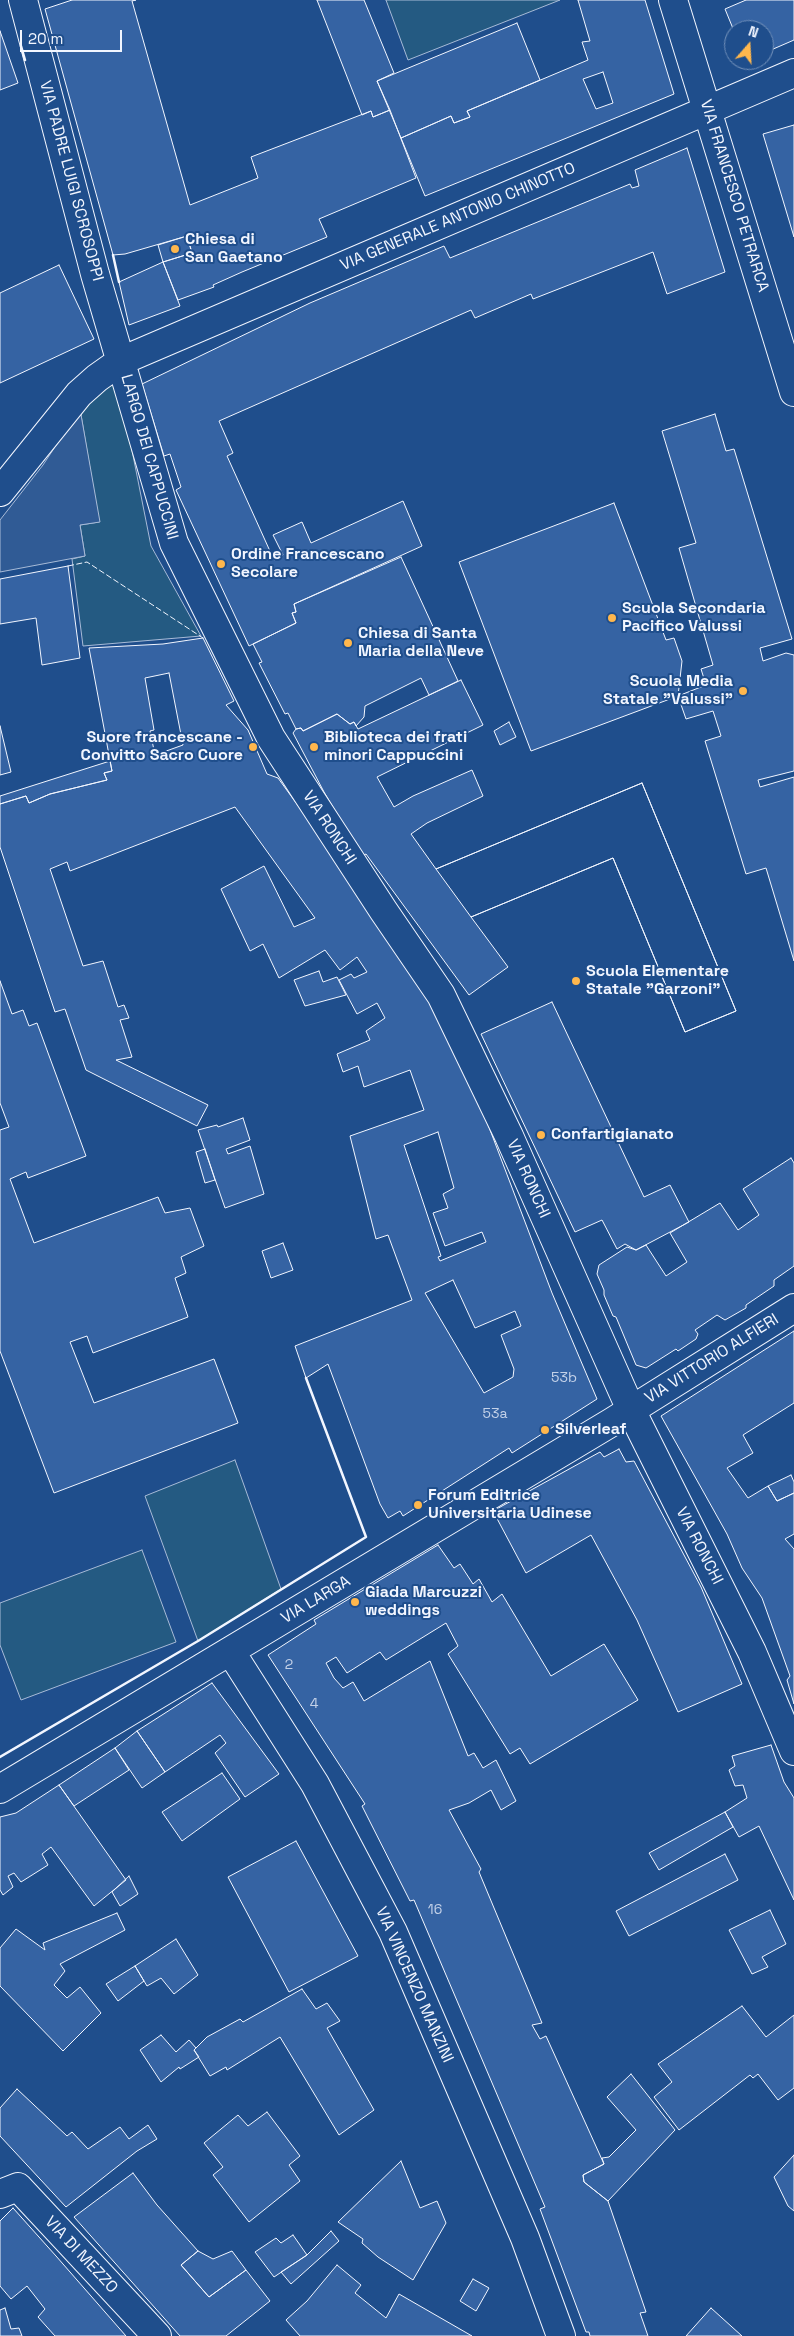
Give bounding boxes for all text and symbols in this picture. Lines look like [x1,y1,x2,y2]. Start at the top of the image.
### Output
scale bar [22,20,125,52]
north arrow [724,20,774,70]
text: N [746,22,761,42]
text: 20 m [28,29,63,48]
street label: VIA PADRE LUIGI SCROSOPPI [35,79,107,283]
street label: VIA FRANCESCO PETRARCA [696,97,772,295]
street label: VIA GENERALE ANTONIO CHINOTTO [338,159,578,275]
place label: Chiesa di San Gaetano [185,230,283,268]
marker: Chiesa di San Gaetano [169,243,181,255]
street label: LARGO DEI CAPPUCCINI [116,372,182,542]
place label: Ordine Francescano Secolare [231,545,385,583]
marker: Ordine Francescano Secolare [215,558,227,570]
place label: Scuola Secondaria Pacifico Valussi [622,599,766,637]
marker: Scuola Secondaria Pacifico Valussi [606,612,618,624]
place label: Chiesa di Santa Maria della Neve [358,624,484,662]
marker: Chiesa di Santa Maria della Neve [342,637,354,649]
place label: Scuola Media Statale "Valussi" [603,672,733,710]
marker: Scuola Media Statale "Valussi" [737,685,749,697]
place label: Suore francescane - Convitto Sacro Cuore [81,728,243,766]
place label: Biblioteca dei frati minori Cappuccini [324,728,467,766]
marker: Suore francescane - Convitto Sacro Cuore [247,741,259,753]
marker: Biblioteca dei frati minori Cappuccini [308,741,320,753]
street label: VIA RONCHI [298,788,360,868]
place label: Scuola Elementare Statale "Garzoni" [586,962,729,1000]
marker: Scuola Elementare Statale "Garzoni" [570,975,582,987]
place label: Confartigianato [551,1125,674,1145]
marker: Confartigianato [535,1129,547,1141]
street label: VIA RONCHI [502,1137,554,1221]
street label: VIA VITTORIO ALFIERI [642,1310,782,1408]
house number: 53b [551,1370,577,1386]
house number: 53a [483,1406,507,1422]
place label: Silverleaf [555,1420,626,1440]
marker: Silverleaf [539,1424,551,1436]
place label: Forum Editrice Universitaria Udinese [428,1486,592,1524]
marker: Forum Editrice Universitaria Udinese [412,1499,424,1511]
street label: VIA RONCHI [671,1504,727,1588]
street label: VIA LARGA [278,1572,354,1628]
place label: Giada Marcuzzi weddings [365,1583,482,1621]
marker: Giada Marcuzzi weddings [349,1596,361,1608]
house number: 2 [285,1657,293,1673]
house number: 4 [310,1696,318,1712]
house number: 16 [428,1902,442,1918]
street label: VIA VINCENZO MANZINI [371,1904,457,2066]
street label: VIA DI MEZZO [40,2212,122,2298]

